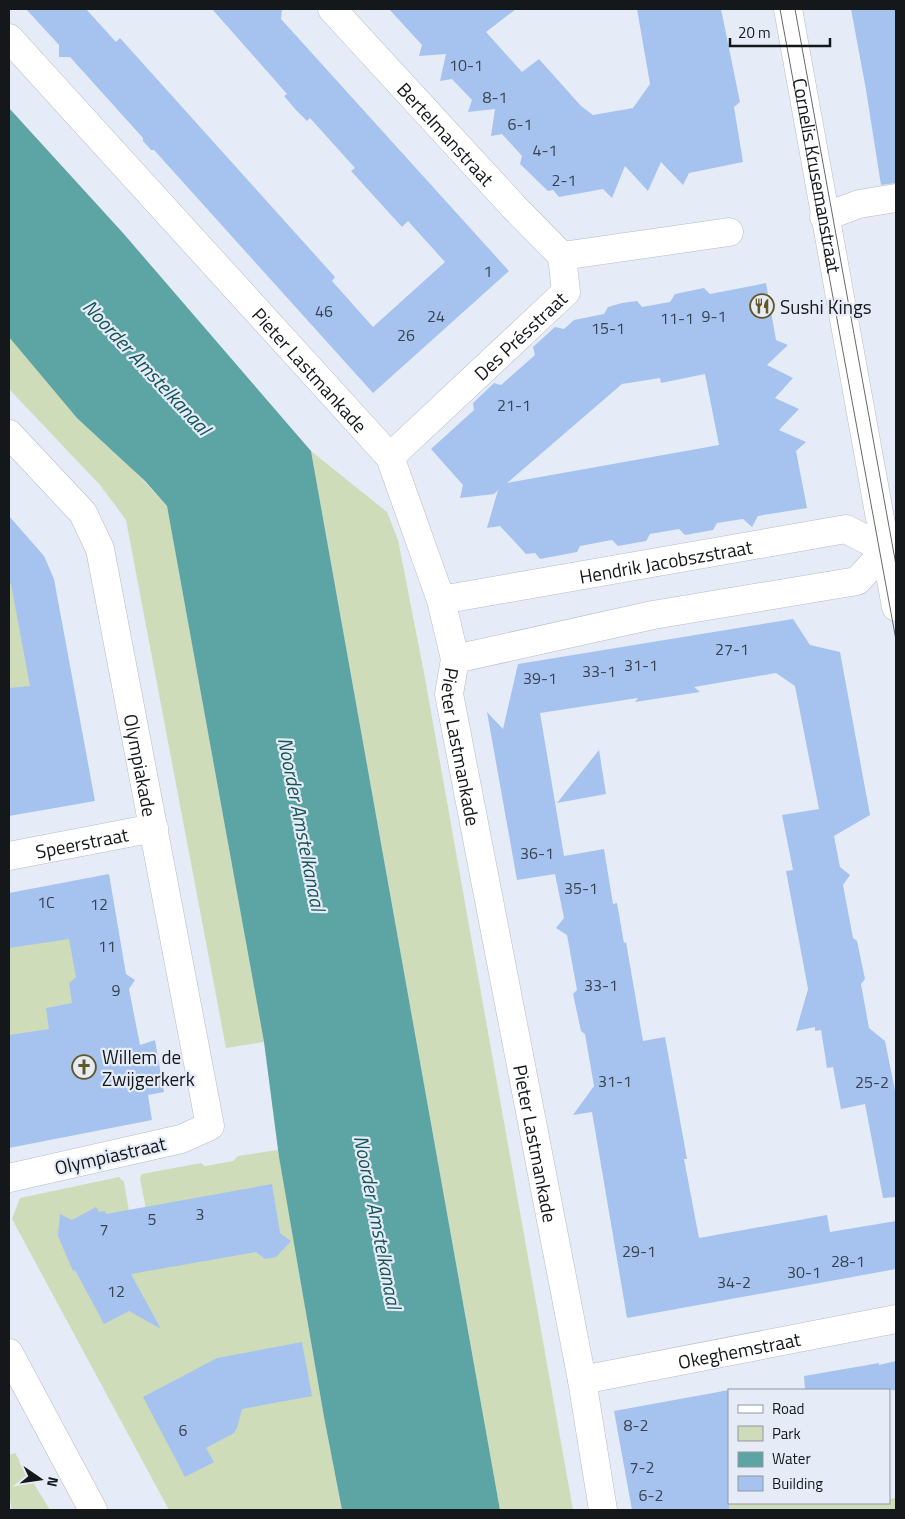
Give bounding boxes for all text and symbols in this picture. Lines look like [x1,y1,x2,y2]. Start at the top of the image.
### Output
scale bar [730,15,830,47]
text: 20 m [738,21,771,44]
house number: 10-1 [449,53,483,77]
street label: Bertelmanstraat [391,75,502,192]
street label: Cornelis Krusemanstraat [786,76,850,275]
house number: 8-1 [483,85,507,109]
house number: 6-1 [508,112,532,136]
house number: 4-1 [533,138,557,162]
house number: 2-1 [552,168,576,192]
house number: 1 [484,259,492,283]
street label: Des Présstraat [467,284,573,386]
water label: Noorder Amstelkanaal [76,292,220,444]
place label: Sushi Kings [780,292,872,321]
restaurant icon: Sushi Kings [749,293,775,319]
house number: 46 [315,299,333,323]
street label: Pieter Lastmankade [246,300,375,438]
house number: 24 [427,304,445,328]
house number: 9-1 [702,304,726,328]
house number: 11-1 [660,306,694,330]
house number: 15-1 [591,316,625,340]
house number: 26 [397,323,415,347]
house number: 21-1 [497,393,531,417]
street label: Hendrik Jacobszstraat [577,531,755,590]
house number: 27-1 [715,637,749,661]
house number: 31-1 [624,653,658,677]
house number: 33-1 [582,659,616,683]
street label: Pieter Lastmankade [435,666,489,828]
house number: 39-1 [523,666,557,690]
street label: Olympiakade [117,711,165,819]
water label: Noorder Amstelkanaal [270,735,335,916]
street label: Speerstraat [33,819,131,865]
house number: 36-1 [520,841,554,865]
house number: 35-1 [564,876,598,900]
house number: 1C [37,890,55,914]
house number: 12 [90,892,108,916]
house number: 11 [98,934,116,958]
house number: 33-1 [584,973,618,997]
house number: 9 [112,978,121,1002]
place label: Willem de Zwijgerkerk [102,1042,195,1093]
church icon: Willem de Zwijgerkerk [71,1054,97,1080]
street label: Pieter Lastmankade [507,1062,566,1225]
house number: 31-1 [598,1069,632,1093]
house number: 25-2 [855,1070,889,1094]
street label: Olympiastraat [51,1128,169,1182]
water label: Noorder Amstelkanaal [346,1133,411,1314]
house number: 3 [196,1202,204,1226]
house number: 5 [148,1207,157,1231]
house number: 7 [100,1217,108,1241]
house number: 29-1 [622,1239,656,1263]
house number: 28-1 [831,1249,865,1273]
house number: 30-1 [787,1260,821,1284]
house number: 34-2 [717,1270,751,1294]
house number: 12 [107,1279,125,1303]
street label: Okeghemstraat [675,1323,803,1376]
legend [728,1389,890,1504]
text: Road [772,1397,804,1420]
house number: 8-2 [624,1413,648,1437]
house number: 6 [179,1418,188,1442]
text: Park [772,1422,801,1445]
text: Water [772,1447,811,1470]
north arrow [15,1454,65,1504]
house number: 7-2 [630,1455,654,1479]
text: Building [772,1472,823,1495]
text: N [42,1475,64,1489]
house number: 6-2 [639,1483,663,1507]

